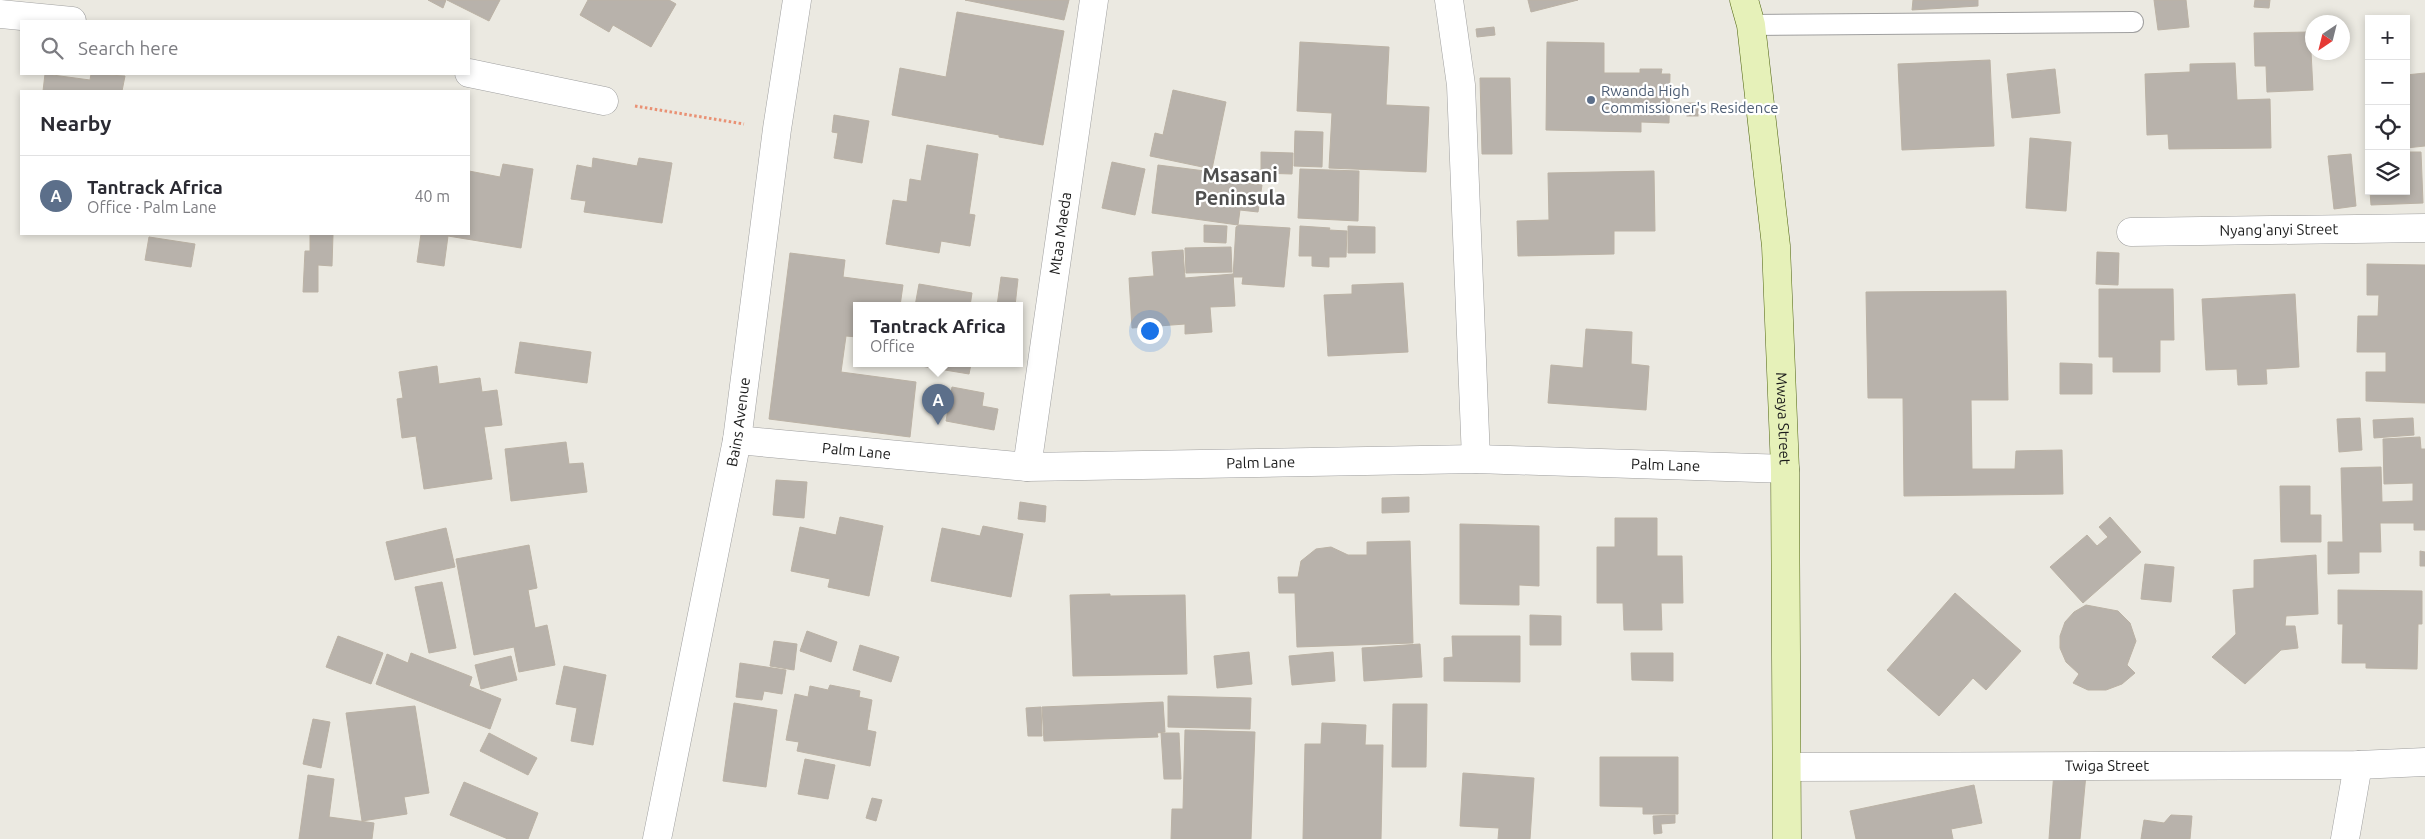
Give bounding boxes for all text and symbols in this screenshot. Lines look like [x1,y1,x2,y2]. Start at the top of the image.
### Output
north arrow [2305,15,2350,60]
map controls [2365,15,2410,195]
button: + [2365,15,2410,60]
search box [20,20,470,75]
icon: search [38,34,66,62]
text: Search here [78,37,178,59]
button: − [2365,60,2410,105]
place label: Rwanda High Commissioner's Residence [1601,82,1779,116]
marker: Rwanda High Commissioner's Residence [1585,94,1597,106]
button: locate [2365,105,2410,150]
text: Nearby [40,111,111,135]
button: layers [2365,150,2410,195]
district label: Msasani Peninsula [1194,163,1286,209]
text: Tantrack Africa [87,176,223,198]
text: A [50,187,62,205]
text: 40 m [414,187,450,205]
street label: Mtaa Maeda [1046,191,1074,276]
text: Office · Palm Lane [87,198,217,216]
street label: Nyang'anyi Street [2219,220,2339,239]
popup [853,302,1023,367]
text: Tantrack Africa [870,315,1006,337]
your location [1137,318,1163,344]
text: Office [870,337,915,355]
street label: Mwaya Street [1773,372,1794,465]
street label: Bains Avenue [723,376,753,468]
pin: A [922,384,954,425]
street label: Palm Lane [821,439,892,462]
street label: Palm Lane [1226,453,1295,471]
street label: Palm Lane [1631,455,1700,474]
street label: Twiga Street [2065,757,2149,774]

